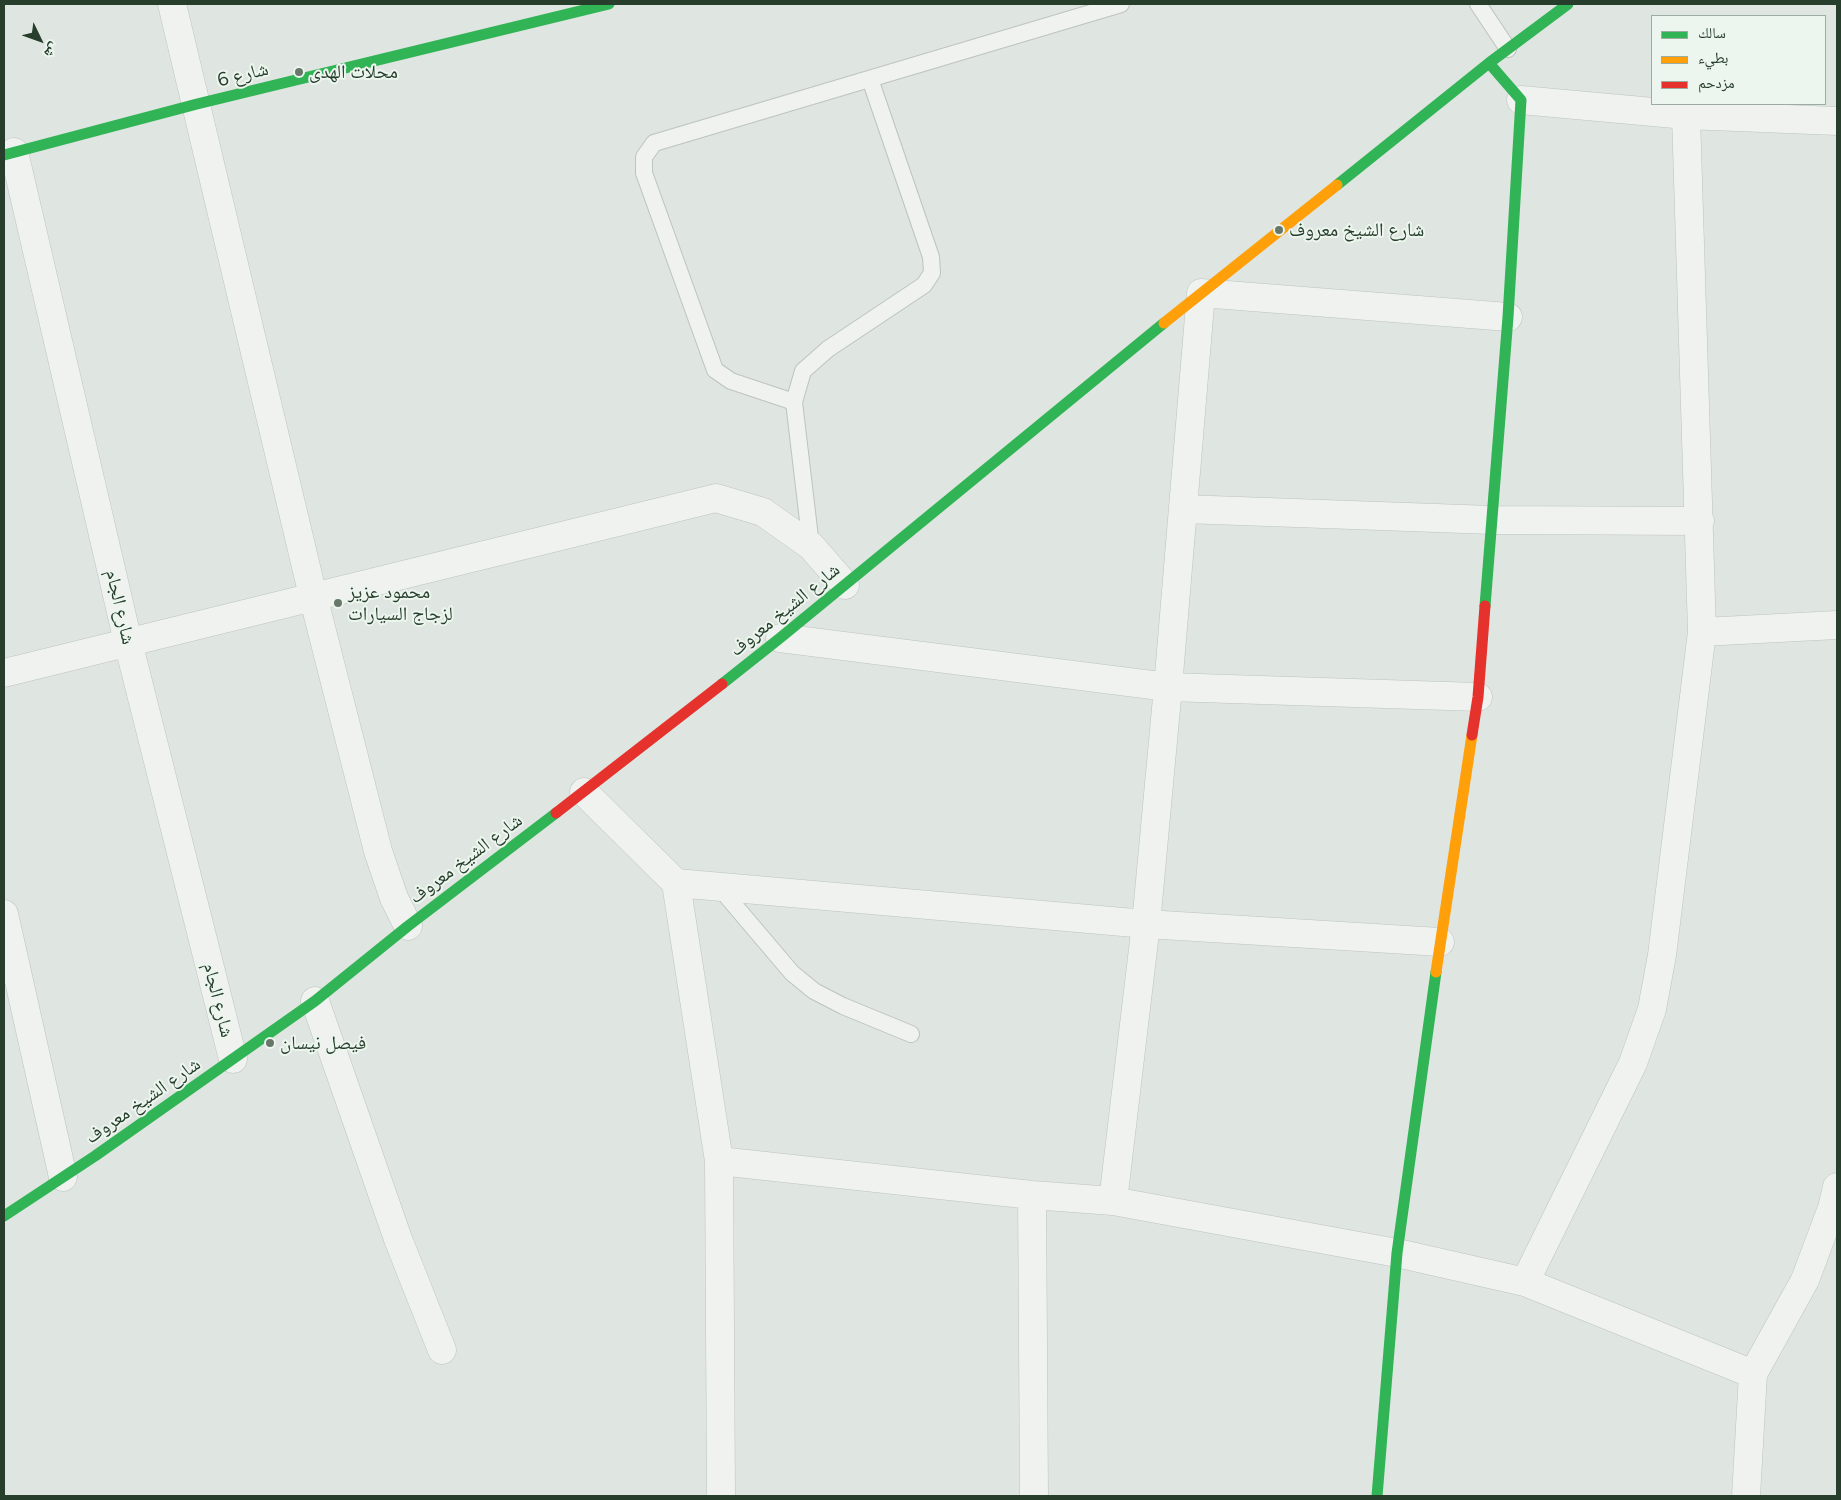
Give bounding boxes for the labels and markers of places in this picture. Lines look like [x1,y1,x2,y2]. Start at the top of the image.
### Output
place label: محلات الهدى [309,61,398,83]
marker: محلات الهدى [293,66,305,78]
place label: شارع الشيخ معروف [1289,219,1424,241]
marker: شارع الشيخ معروف [1273,224,1285,236]
place label: محمود عزيز لزجاج السيارات [348,581,453,625]
marker: محمود عزيز لزجاج السيارات [332,597,344,609]
place label: فيصل نيسان [280,1032,366,1054]
marker: فيصل نيسان [264,1037,276,1049]

